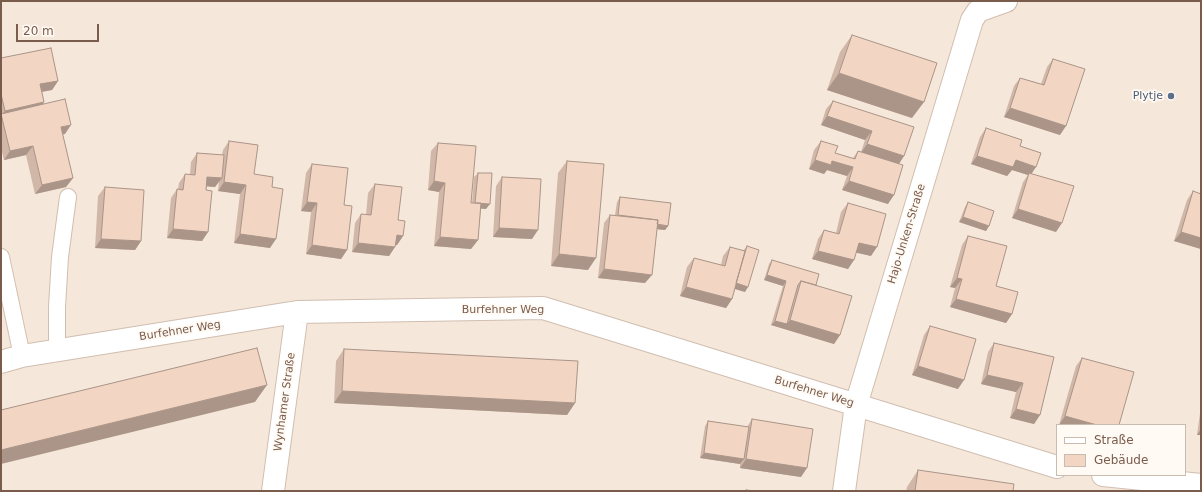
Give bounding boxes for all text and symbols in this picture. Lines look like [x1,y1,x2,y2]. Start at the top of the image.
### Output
scale bar [18,16,101,42]
text: 20 m [23,24,54,38]
place label: Plytje [1133,89,1163,103]
marker: Plytje [1166,91,1176,101]
street label: Hajo-Unken-Straße [885,182,929,286]
street label: Burfehner Weg [462,303,544,317]
street label: Burfehner Weg [138,318,222,344]
street label: Wynhamer Straße [272,352,298,452]
street label: Burfehner Weg [773,374,855,410]
legend [1056,424,1186,476]
text: Straße [1094,433,1134,447]
text: Gebäude [1094,453,1148,467]

